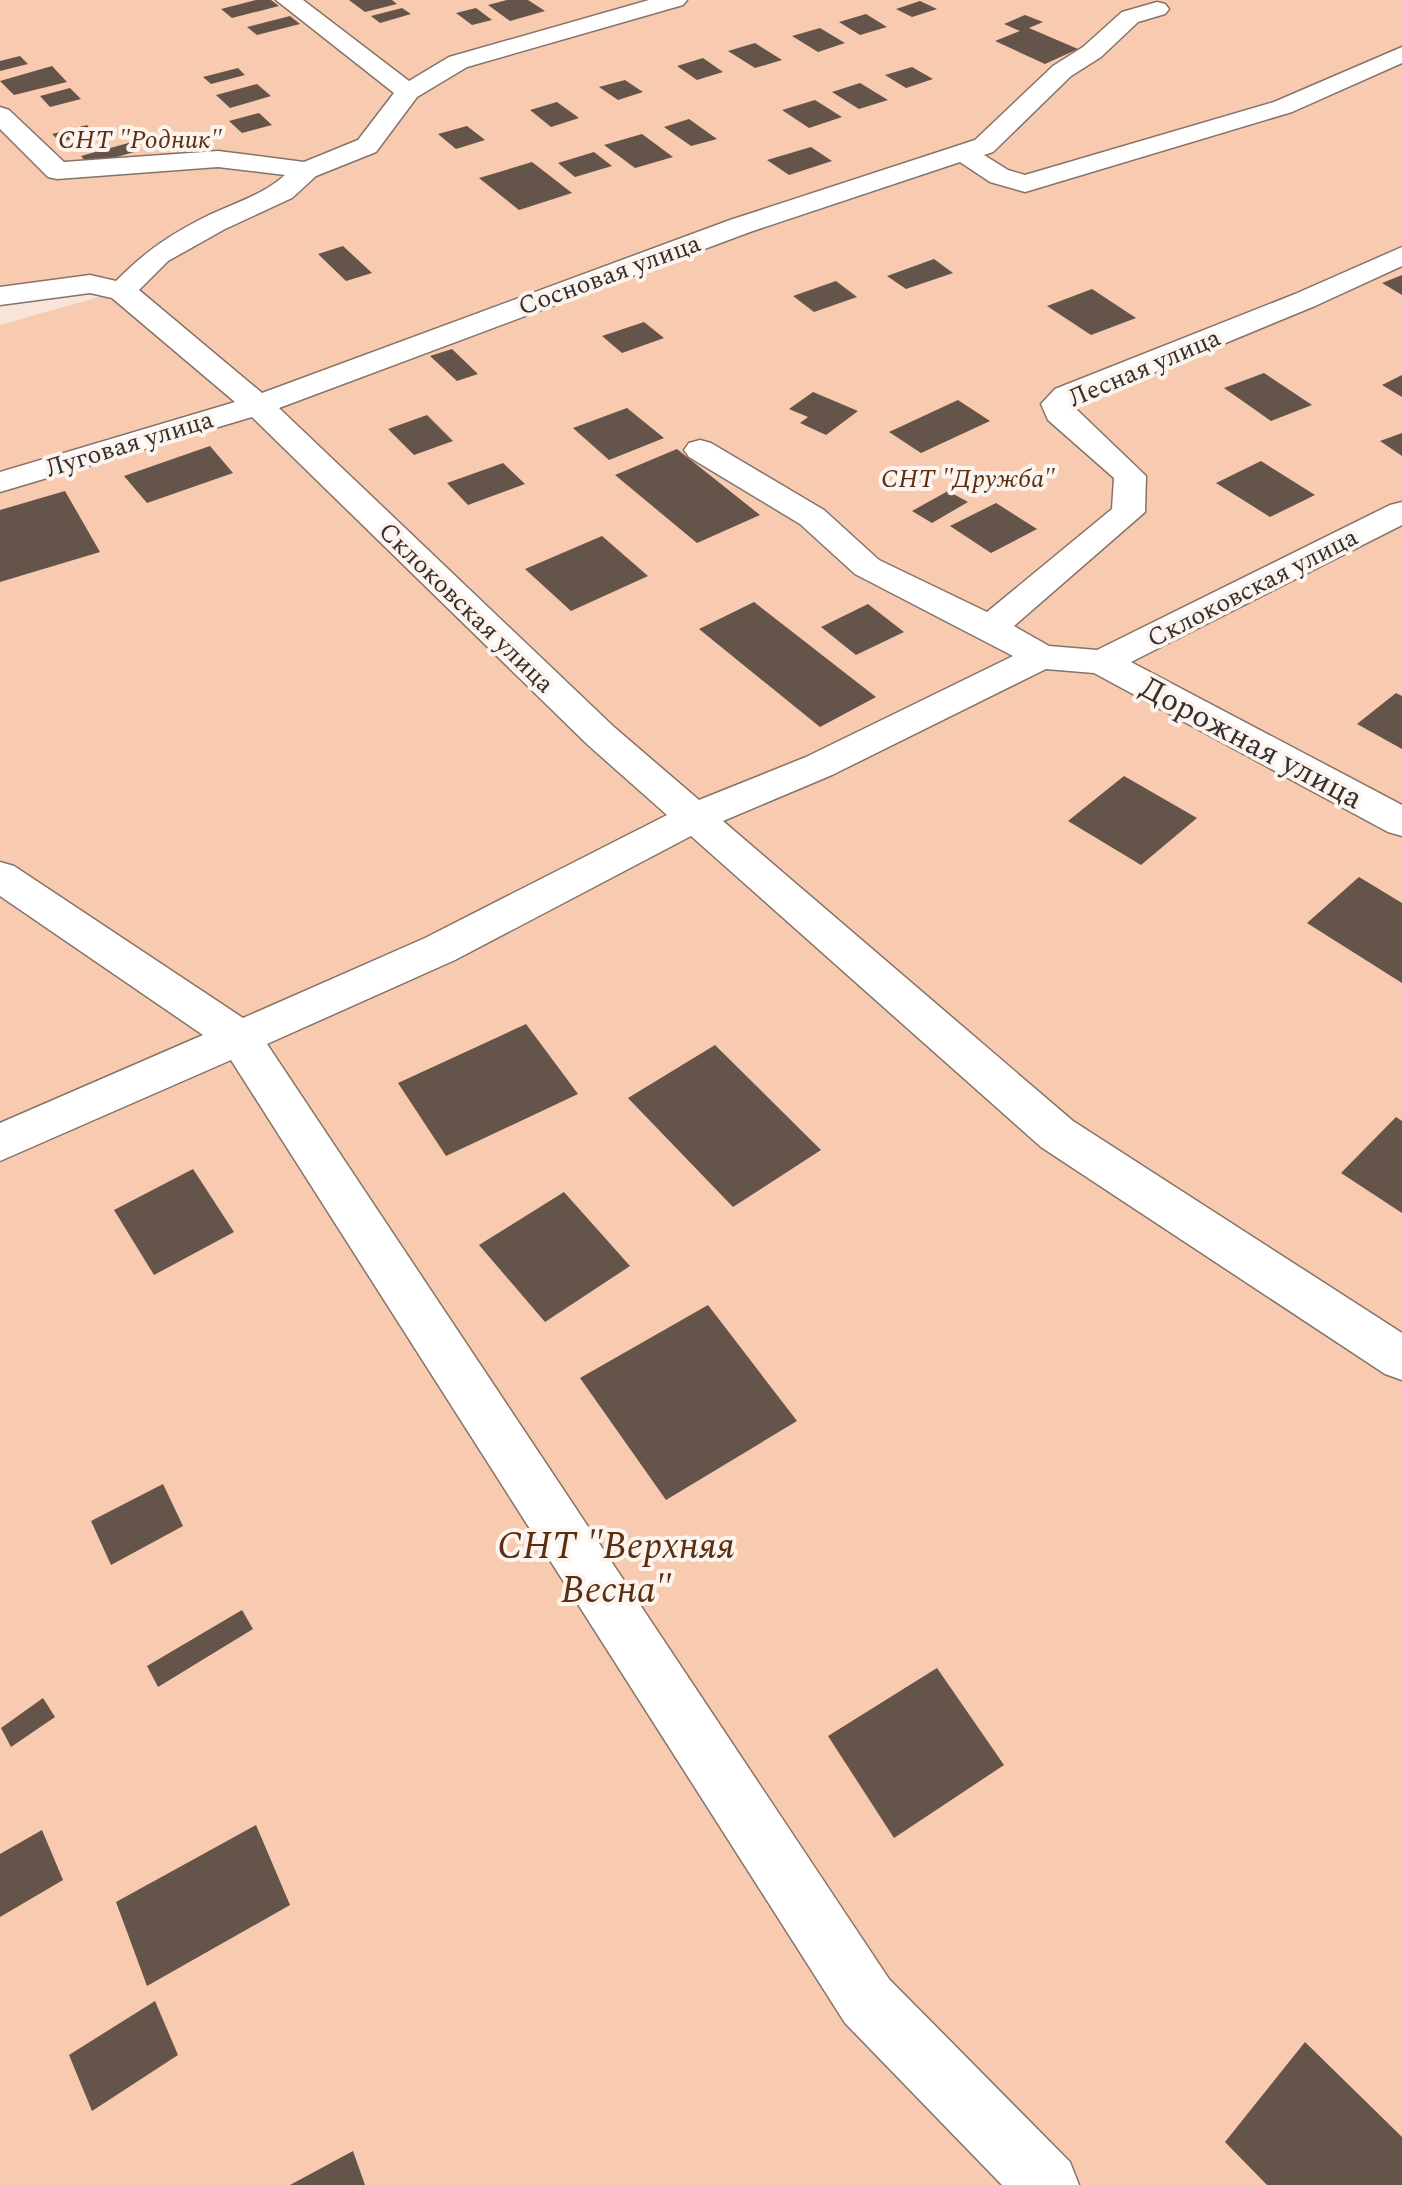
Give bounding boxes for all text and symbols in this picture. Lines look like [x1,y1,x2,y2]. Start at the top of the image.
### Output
park label: СНТ "Родник" [58,120,222,160]
street label: Сосновая улица [512,223,707,327]
street label: Лесная улица [1062,318,1227,418]
street label: Луговая улица [40,399,219,489]
park label: СНТ "Дружба" [881,459,1055,499]
street label: Склоковская улица [369,513,564,703]
street label: Склоковская улица [1140,517,1365,658]
street label: Дорожная улица [1131,664,1372,823]
park label: СНТ "Верхняя Весна" [497,1518,735,1620]

